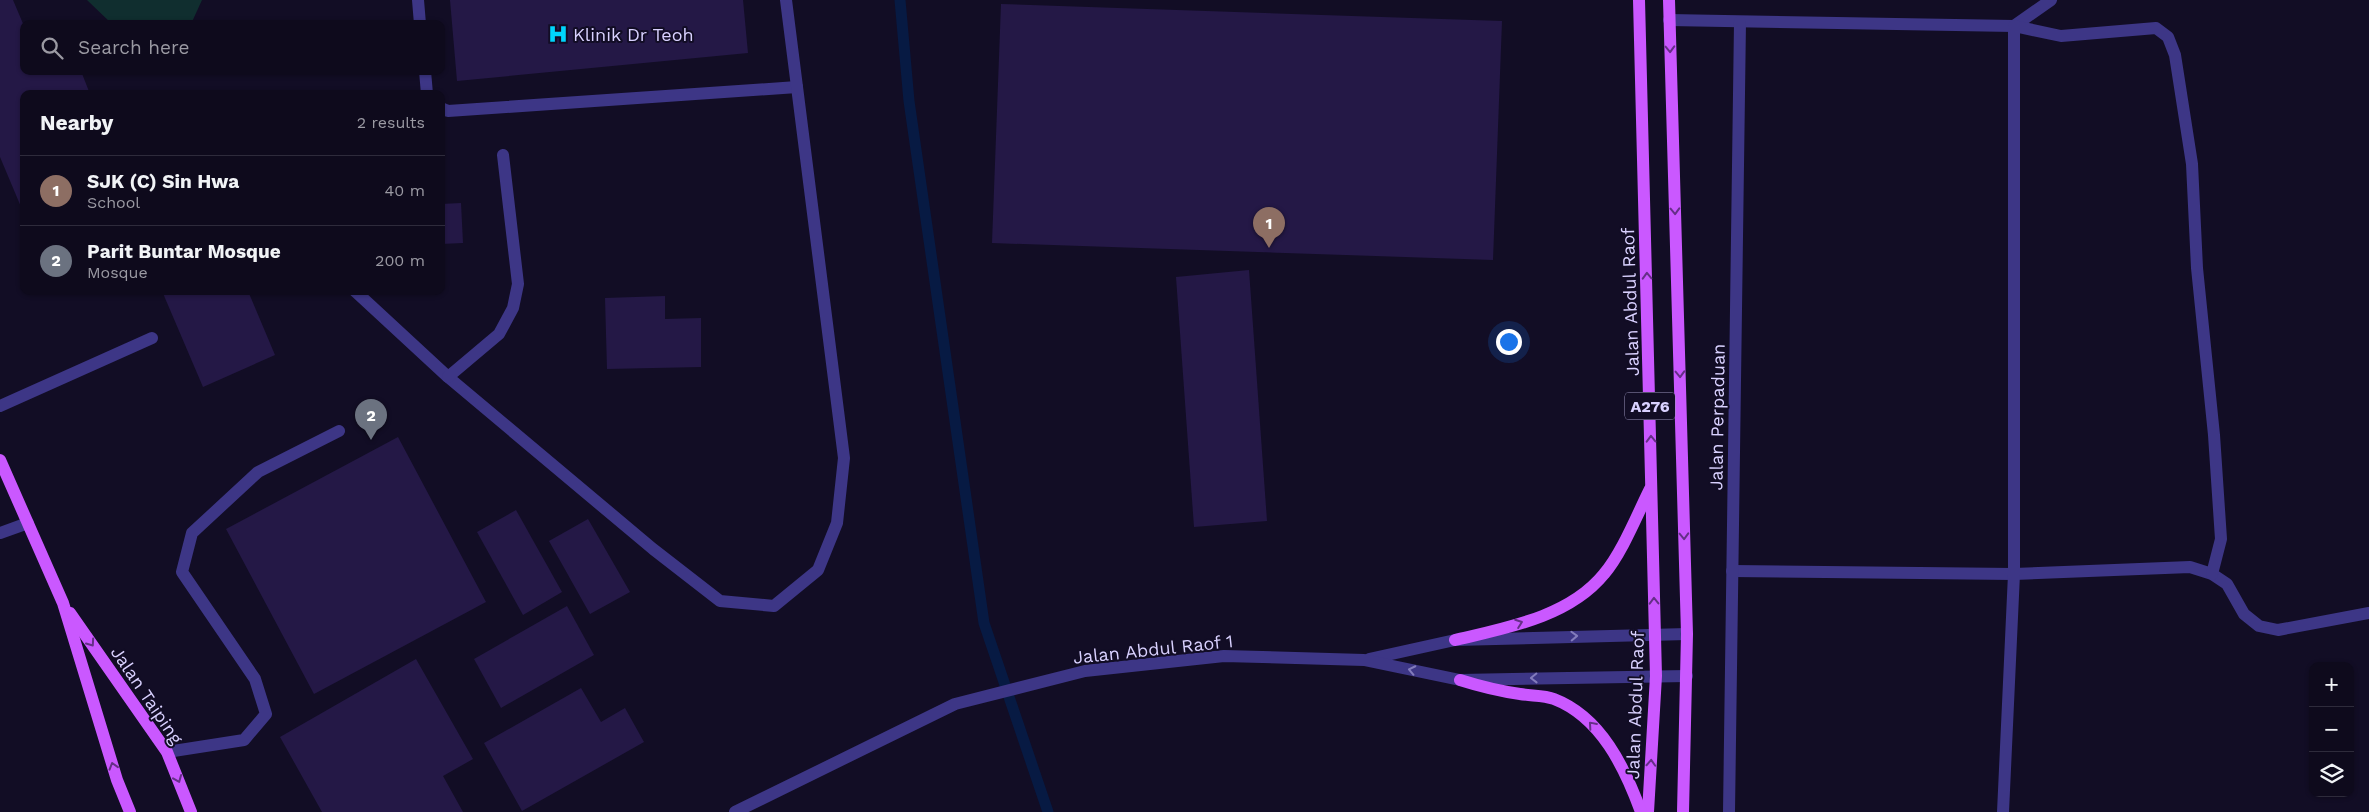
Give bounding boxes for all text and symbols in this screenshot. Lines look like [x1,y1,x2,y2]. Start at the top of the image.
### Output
search box [20,20,445,75]
hospital icon: Klinik Dr Teoh [547,23,569,45]
place label: Klinik Dr Teoh [573,24,694,45]
icon: search [38,34,66,62]
text: Search here [78,36,189,59]
one-way arrow [1665,45,1676,53]
text: Nearby [40,110,113,135]
text: 2 results [357,113,425,132]
text: SJK (C) Sin Hwa [87,170,239,193]
text: 1 [53,181,59,200]
text: 40 m [385,181,425,200]
text: School [87,193,140,212]
pin: 1 [1253,207,1285,248]
one-way arrow [1670,208,1680,215]
street label: Jalan Abdul Raof [1617,227,1643,377]
text: Parit Buntar Mosque [87,240,281,263]
text: 2 [51,251,61,270]
text: 200 m [375,251,425,270]
text: Mosque [87,263,148,282]
one-way arrow [1641,272,1652,280]
your location [1496,329,1522,355]
street label: Jalan Perpaduan [1705,343,1729,491]
one-way arrow [1674,370,1685,378]
road number: A276 [1625,392,1675,420]
pin: 2 [355,399,387,440]
one-way arrow [1645,434,1656,442]
one-way arrow [1679,532,1689,540]
one-way arrow [1649,597,1660,605]
one-way arrow [1515,619,1523,629]
street label: Jalan Abdul Raof 1 [1072,630,1234,668]
street label: Jalan Abdul Raof [1622,630,1648,780]
one-way arrow [1570,631,1578,642]
one-way arrow [85,637,94,647]
street label: Jalan Taiping [107,642,188,748]
map controls [2309,662,2354,797]
button: + [2309,662,2354,707]
one-way arrow [1407,665,1416,676]
one-way arrow [1529,673,1537,684]
button: − [2309,707,2354,752]
one-way arrow [1588,721,1597,730]
button: layers [2309,752,2354,797]
one-way arrow [1646,759,1657,767]
one-way arrow [108,763,118,771]
one-way arrow [172,775,182,783]

